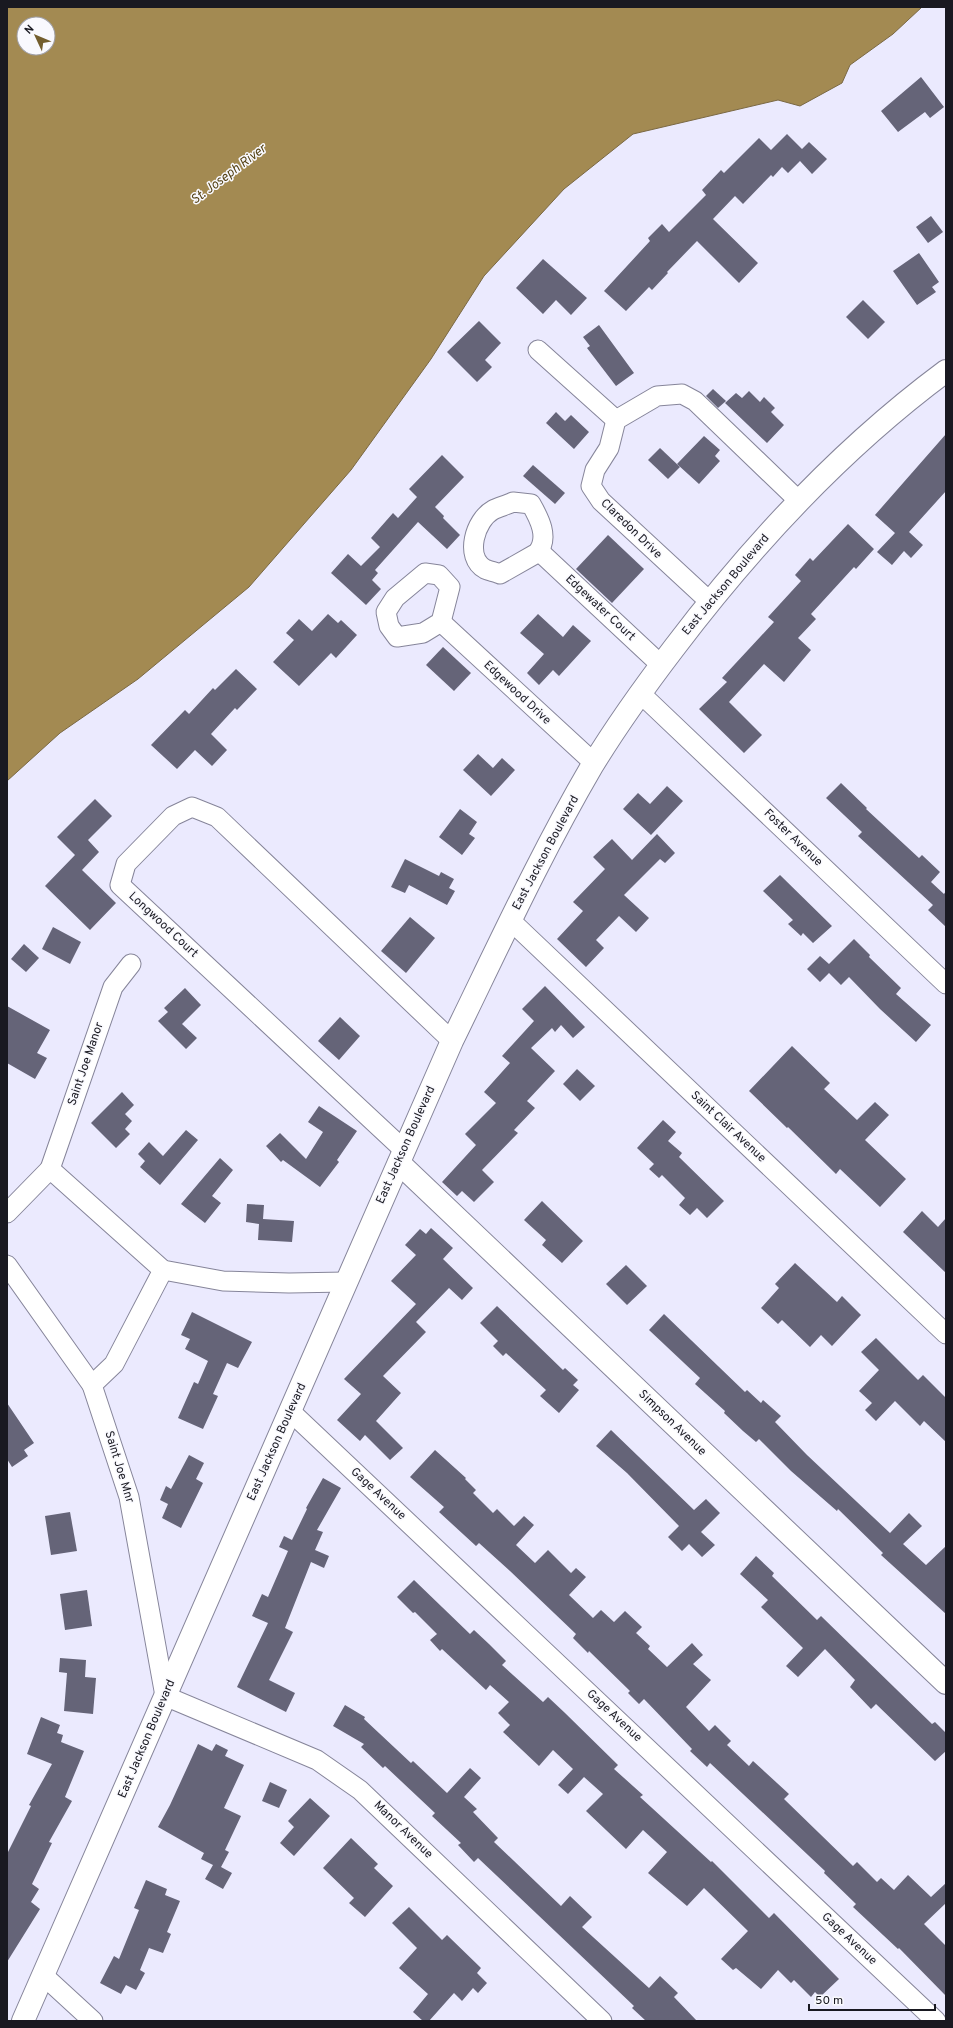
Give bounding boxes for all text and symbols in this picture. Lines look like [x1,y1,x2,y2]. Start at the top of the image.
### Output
north arrow [16,16,56,56]
text: N [22,22,37,37]
water label: St. Joseph River [188,141,271,209]
street label: Claredon Drive [597,496,665,562]
street label: East Jackson Boulevard [679,531,773,639]
street label: Edgewater Court [561,571,639,645]
street label: Edgewood Drive [480,658,554,728]
street label: East Jackson Boulevard [509,793,583,913]
street label: Foster Avenue [760,806,826,870]
street label: Longwood Court [125,889,201,961]
street label: Saint Joe Manor [64,1020,108,1108]
street label: East Jackson Boulevard [373,1084,439,1206]
street label: Saint Clair Avenue [687,1088,769,1166]
street label: East Jackson Boulevard [244,1381,310,1503]
street label: Simpson Avenue [635,1386,709,1460]
street label: Saint Joe Mnr [100,1429,138,1505]
street label: Gage Avenue [347,1464,409,1524]
street label: East Jackson Boulevard [115,1677,179,1801]
street label: Gage Avenue [583,1686,645,1746]
street label: Manor Avenue [370,1798,436,1862]
street label: Gage Avenue [818,1909,880,1969]
scale bar [809,1986,935,2012]
text: 50 m [815,1993,843,2009]

